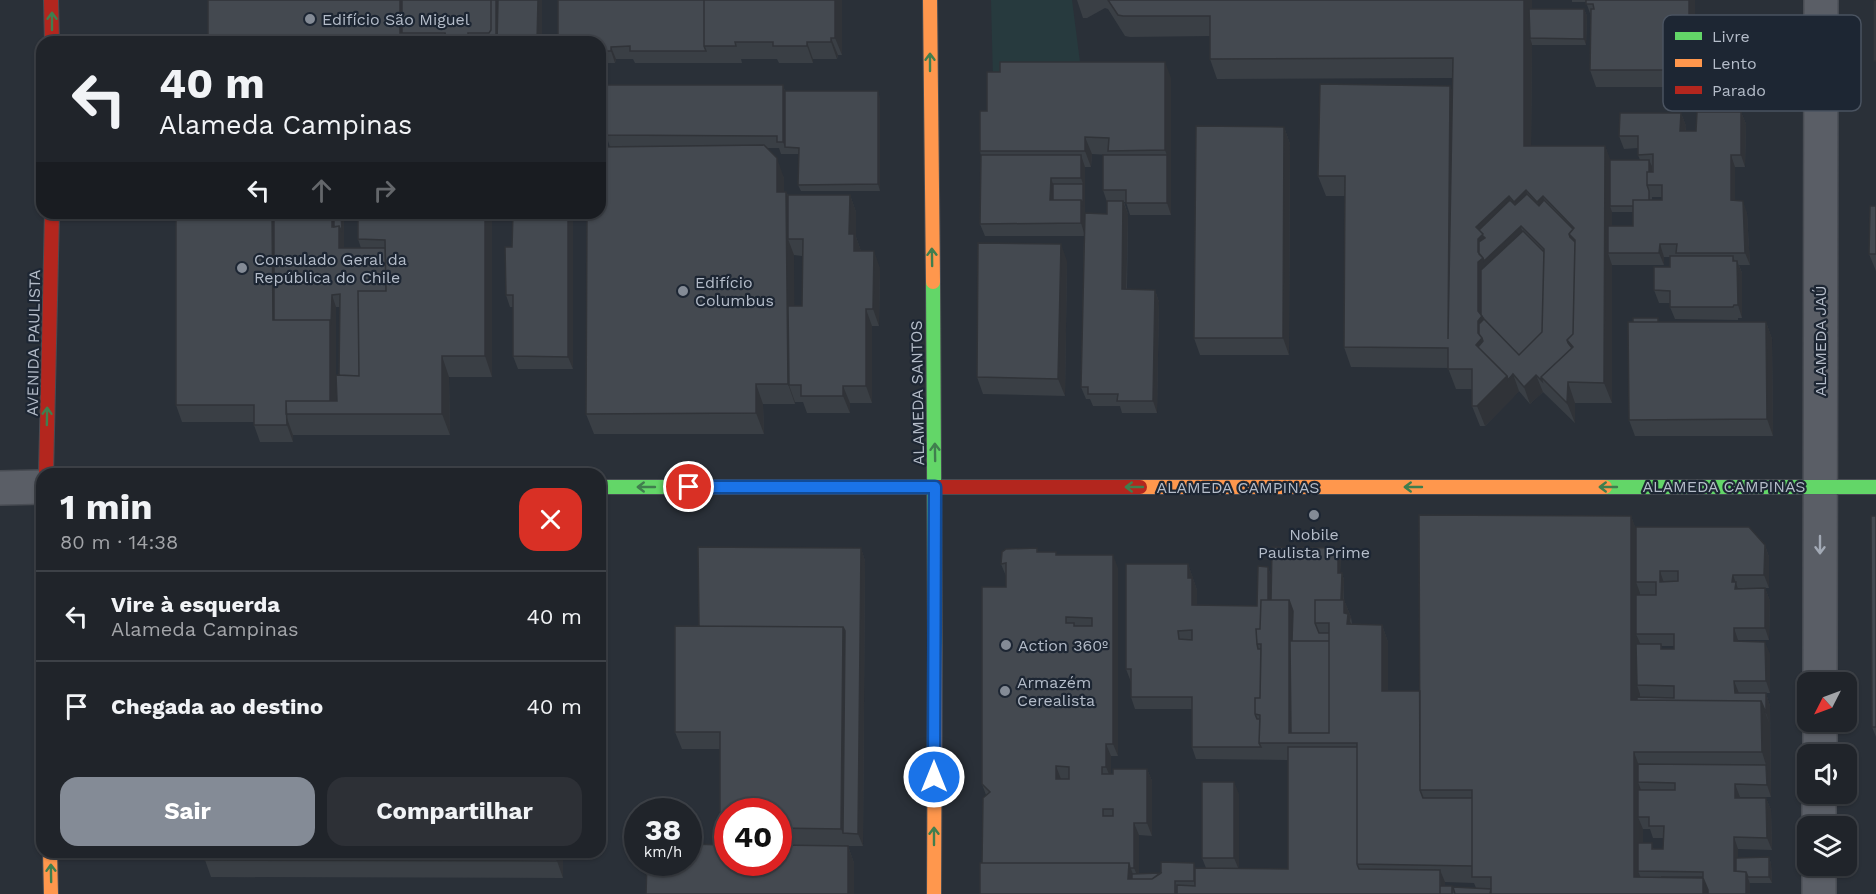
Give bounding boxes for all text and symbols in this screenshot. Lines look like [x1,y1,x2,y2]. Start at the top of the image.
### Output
place label: Edifício São Miguel [322,10,470,29]
one-way arrow [46,12,57,31]
marker: Edifício São Miguel [303,12,317,26]
legend [1663,15,1861,111]
text: Livre [1712,27,1750,46]
one-way arrow [925,52,936,72]
text: Lento [1712,54,1757,73]
text: 40 m [159,59,265,108]
icon: left [60,60,138,138]
text: Parado [1712,81,1766,100]
text: Alameda Campinas [159,109,412,141]
icon: left [242,174,275,207]
icon: ahead [305,174,338,207]
icon: right [368,174,401,207]
one-way arrow [927,247,938,267]
place label: Consulado Geral da República do Chile [254,250,407,287]
marker: Consulado Geral da República do Chile [235,261,249,275]
street label: AVENIDA PAULISTA [23,269,44,416]
place label: Edifício Columbus [695,273,774,310]
marker: Edifício Columbus [676,284,690,298]
street label: ALAMEDA JAÚ [1811,286,1830,396]
street label: ALAMEDA SANTOS [907,320,928,466]
one-way arrow [42,406,53,426]
one-way arrow [929,442,940,462]
pin [663,461,714,512]
icon: arrive [672,470,705,503]
street label: ALAMEDA CAMPINAS [1642,477,1806,496]
street label: ALAMEDA CAMPINAS [1156,478,1320,497]
one-way arrow [636,481,656,493]
one-way arrow [1124,481,1144,493]
one-way arrow [1403,481,1423,493]
one-way arrow [1598,481,1618,493]
text: 1 min [60,486,152,528]
button: close [519,488,582,551]
marker: Nobile Paulista Prime [1307,508,1321,522]
place label: Nobile Paulista Prime [1258,525,1370,562]
text: 80 m · 14:38 [60,530,178,554]
one-way arrow [1814,534,1826,554]
text: Vire à esquerda [111,592,280,617]
icon: left [60,600,93,633]
text: 40 m [526,604,582,629]
text: Alameda Campinas [111,617,299,641]
place label: Action 360º [1018,636,1108,655]
marker: Action 360º [999,638,1013,652]
north arrow [1797,672,1857,732]
map controls [1797,672,1857,876]
place label: Armazém Cerealista [1017,673,1095,710]
marker: Armazém Cerealista [998,684,1012,698]
icon: arrive [60,690,93,723]
text: Chegada ao destino [111,694,323,719]
text: 40 m [526,694,582,719]
button: sound [1797,744,1857,804]
position arrow [902,745,966,809]
button: Sair [60,777,315,846]
button: Compartilhar [327,777,582,846]
speed limit sign: 40 [714,798,792,876]
text: 38 [645,812,681,847]
button: layers [1797,816,1857,876]
one-way arrow [928,826,940,846]
text: km/h [644,843,682,861]
one-way arrow [45,864,56,883]

